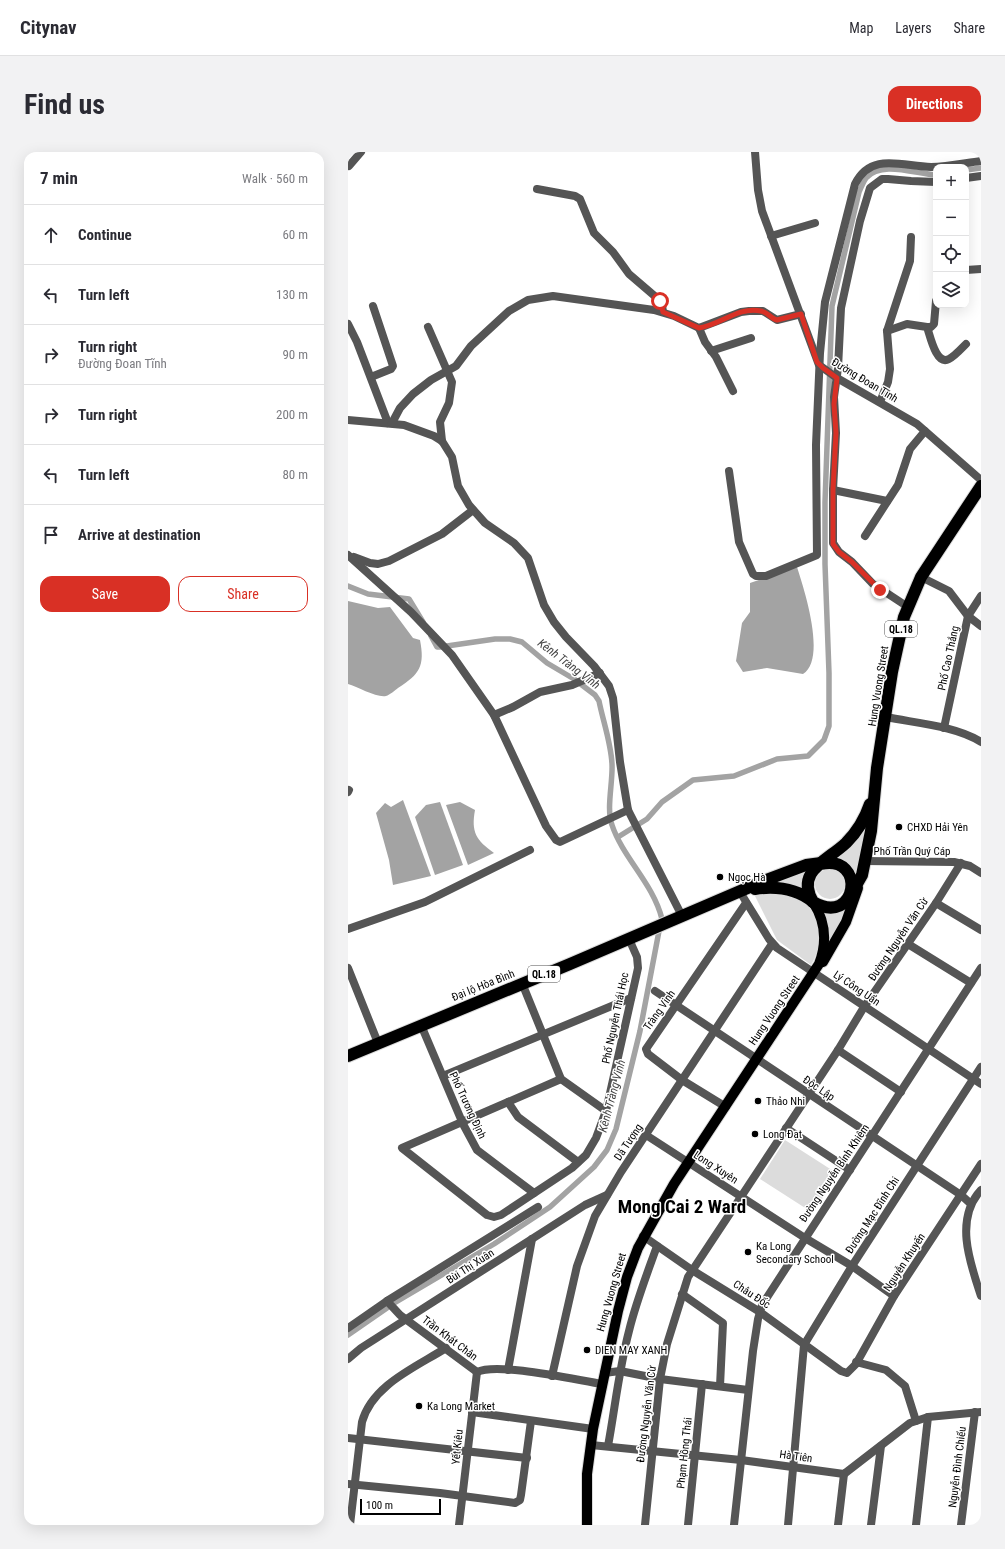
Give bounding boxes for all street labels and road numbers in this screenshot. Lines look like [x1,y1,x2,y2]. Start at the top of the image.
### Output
street label: Đường Đoan Tĩnh [829,356,900,405]
road number: QL.18 [885,621,917,637]
street label: Phố Cao Thắng [935,625,962,692]
street label: Hung Vuong Street [866,645,891,727]
street label: Phố Trần Quý Cáp [874,845,950,858]
street label: Đường Nguyễn Văn Cừ [866,894,932,983]
road number: QL.18 [528,966,560,982]
street label: Đại lộ Hòa Bình [450,967,517,1004]
street label: Lý Công Uẩn [831,968,883,1009]
street label: Phố Nguyễn Thái Học [599,971,632,1065]
street label: Hung Vuong Street [746,973,803,1048]
street label: Tràng Vinh [641,988,678,1033]
street label: Phố Trương Định [446,1070,489,1141]
street label: Độc Lập [800,1073,837,1104]
street label: Dã Tượng [611,1121,645,1163]
street label: Đường Nguyễn Bỉnh Khiêm [797,1122,872,1225]
street label: Long Xuyên [691,1148,740,1187]
street label: Đường Mạc Đĩnh Chi [843,1175,902,1256]
street label: Nguyễn Khuyến [881,1231,928,1294]
street label: Bùi Thị Xuân [444,1246,497,1287]
street label: Hung Vuong Street [594,1251,629,1333]
street label: Châu Đốc [731,1278,773,1311]
street label: Trần Khát Chân [419,1313,480,1363]
street label: Đường Nguyễn Văn Cừ [634,1364,659,1463]
street label: Phạm Hồng Thái [674,1417,695,1489]
street label: Nguyễn Đình Chiểu [946,1426,969,1508]
street label: Yết Kiêu [449,1429,466,1465]
street label: Hà Tiên [779,1448,813,1465]

